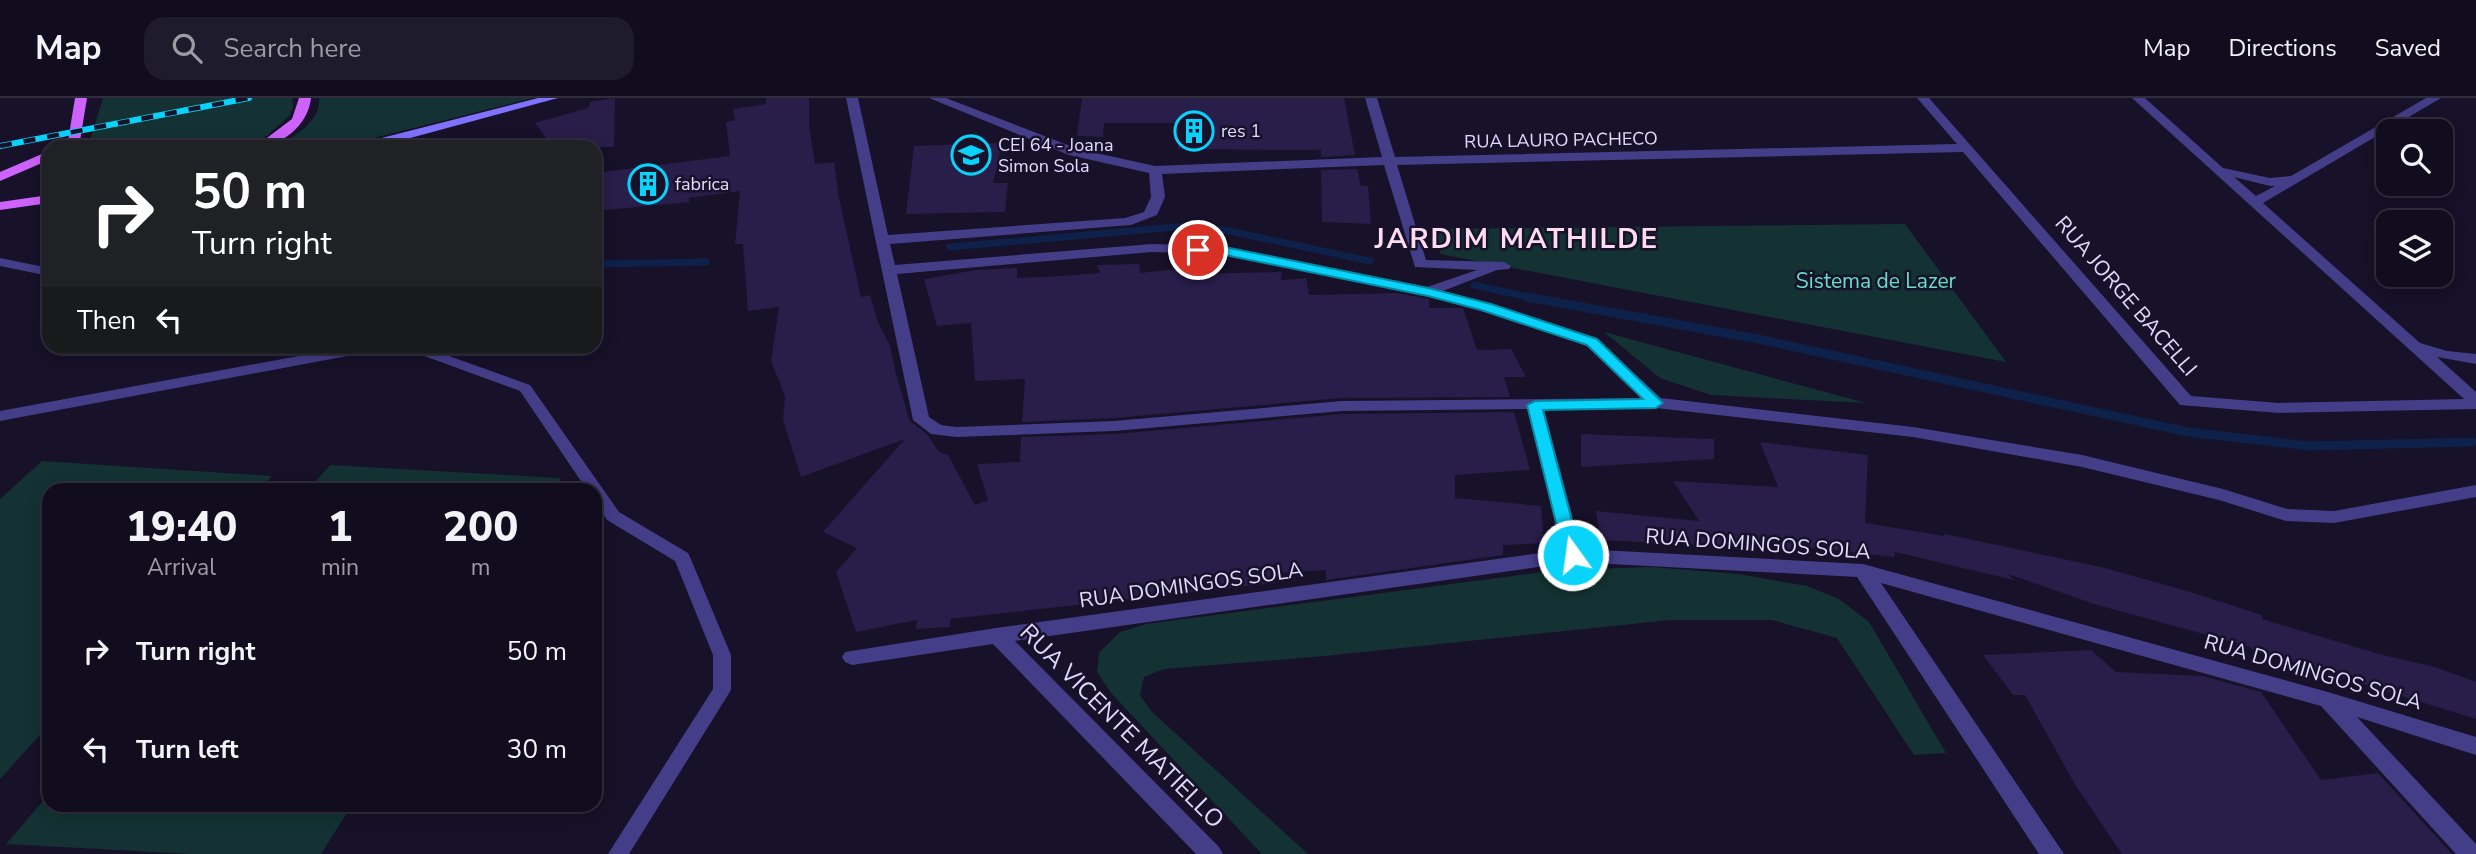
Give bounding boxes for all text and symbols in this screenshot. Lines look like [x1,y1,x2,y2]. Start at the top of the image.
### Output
search box [144,17,634,80]
text: Map [35,26,102,71]
icon: search [168,29,206,67]
text: Search here [224,31,361,66]
text: Map [2143,32,2190,64]
text: Directions [2228,32,2337,64]
text: Saved [2375,32,2441,64]
building icon: res 1 [1173,110,1215,152]
place label: res 1 [1221,119,1261,143]
map controls [2376,119,2453,287]
button: search [2376,119,2453,196]
street label: RUA LAURO PACHECO [1464,126,1658,154]
place label: CEI 64 - Joana Simon Sola [998,133,1113,178]
school or university icon: CEI 64 - Joana Simon Sola [950,134,992,176]
text: 50 m [192,158,307,225]
building icon: fabrica [627,163,669,205]
icon: right [77,168,168,259]
place label: fabrica [675,172,729,196]
street label: RUA JORGE BACELLI [2049,210,2203,382]
button: layers [2376,210,2453,287]
pin [1168,220,1228,280]
district label: JARDIM MATHILDE [1374,220,1659,258]
text: Turn right [192,222,332,265]
icon: arrive [1179,231,1217,269]
park label: Sistema de Lazer [1796,267,1957,295]
icon: left [150,301,188,339]
text: Then [77,303,136,338]
text: 19:40 [126,499,237,556]
text: 1 [327,499,353,556]
text: 200 [443,499,518,556]
position arrow [1536,518,1610,592]
street label: RUA DOMINGOS SOLA [1645,522,1871,566]
text: Arrival [147,552,216,583]
text: min [321,552,359,583]
text: m [471,552,490,583]
street label: RUA DOMINGOS SOLA [1077,555,1305,615]
street label: RUA VICENTE MATIELLO [1013,617,1231,835]
street label: RUA DOMINGOS SOLA [2201,627,2425,717]
icon: right [77,632,115,670]
text: Turn right [136,634,255,669]
text: 50 m [507,634,567,669]
icon: left [77,730,115,768]
text: Turn left [136,732,239,767]
text: 30 m [507,732,567,767]

